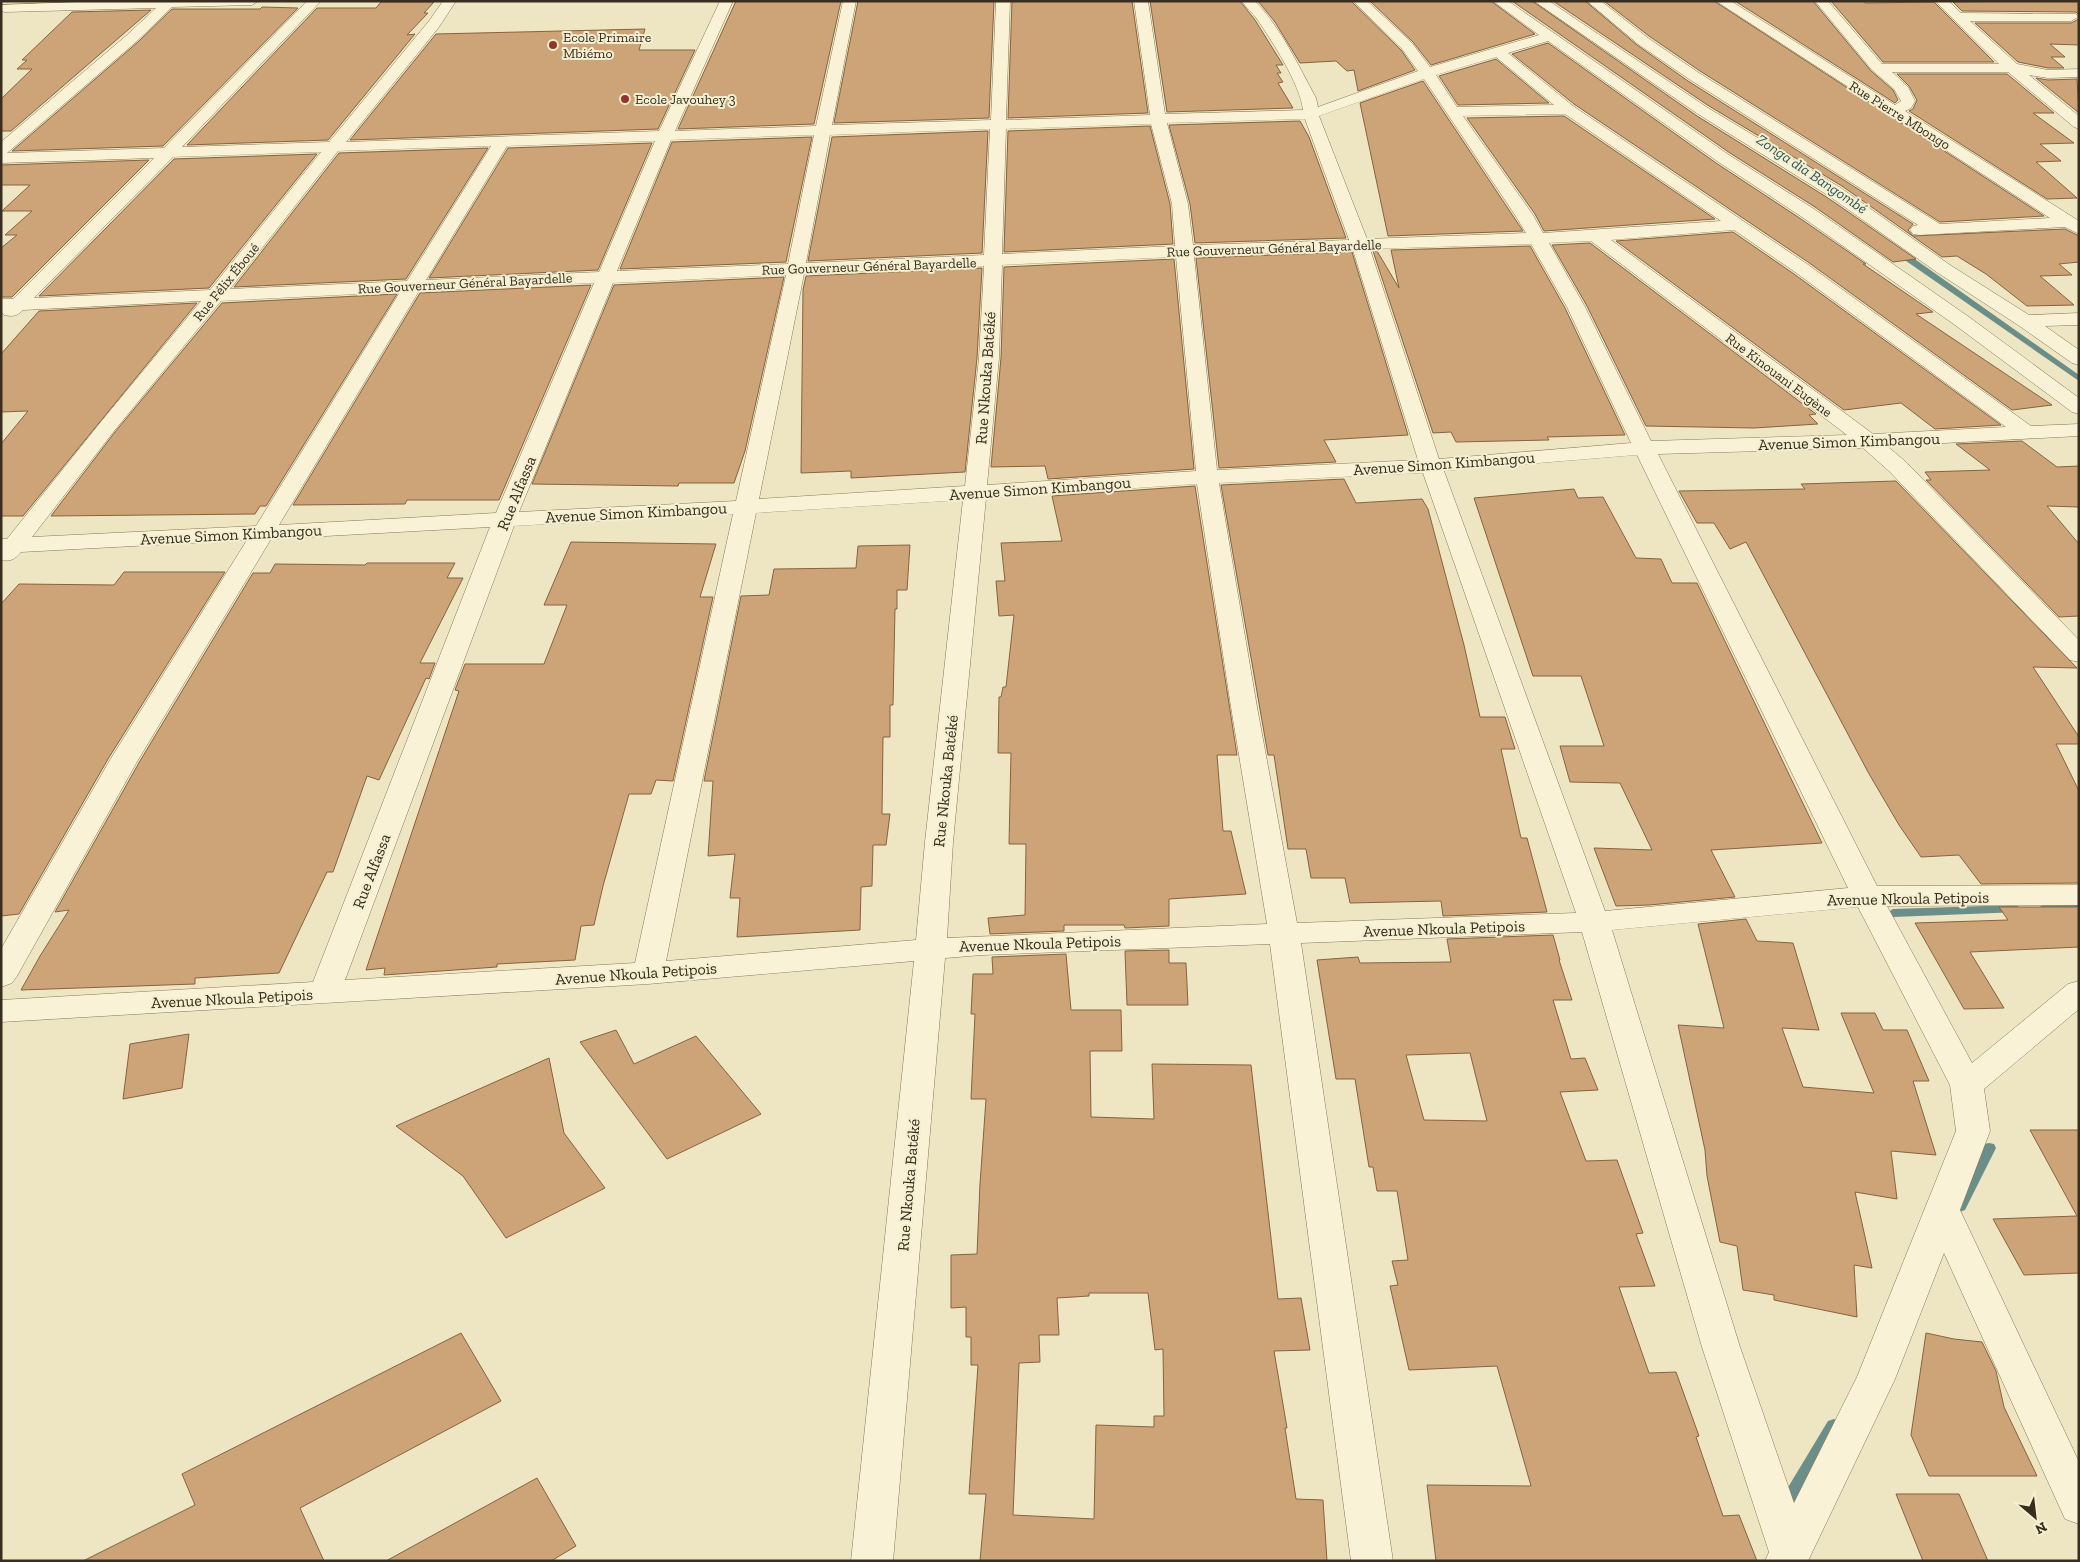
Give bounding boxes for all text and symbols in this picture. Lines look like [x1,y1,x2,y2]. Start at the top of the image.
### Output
place label: Ecole Primaire Mbiémo [563,29,652,62]
marker: Ecole Primaire Mbiémo [547,39,559,51]
street label: Rue Pierre Mbongo [1846,77,1954,153]
place label: Ecole Javouhey 3 [635,91,736,108]
marker: Ecole Javouhey 3 [619,93,631,105]
water label: Zonga dia Bangombé [1753,130,1871,218]
street label: Rue Gouverneur Général Bayardelle [1166,236,1382,261]
street label: Rue Félix Éboué [190,239,263,325]
street label: Rue Gouverneur Général Bayardelle [761,254,977,279]
street label: Rue Gouverneur Général Bayardelle [357,269,573,298]
street label: Rue Nkouka Batéké [971,311,1000,445]
street label: Rue Kinouani Eugène [1722,330,1836,421]
street label: Avenue Simon Kimbangou [1758,429,1940,454]
street label: Avenue Simon Kimbangou [1353,448,1536,479]
street label: Rue Alfassa [493,453,540,533]
street label: Avenue Simon Kimbangou [949,473,1132,504]
street label: Avenue Simon Kimbangou [545,498,727,527]
street label: Avenue Simon Kimbangou [140,520,322,549]
street label: Rue Nkouka Batéké [929,714,962,848]
street label: Rue Alfassa [348,831,395,911]
street label: Avenue Nkoula Petipois [1827,888,1989,909]
street label: Avenue Nkoula Petipois [1363,916,1525,941]
street label: Avenue Nkoula Petipois [959,931,1121,956]
street label: Avenue Nkoula Petipois [554,958,718,989]
street label: Avenue Nkoula Petipois [151,985,314,1012]
street label: Rue Nkouka Batéké [893,1118,924,1252]
north arrow [2010,1492,2060,1542]
text: N [2032,1518,2050,1538]

